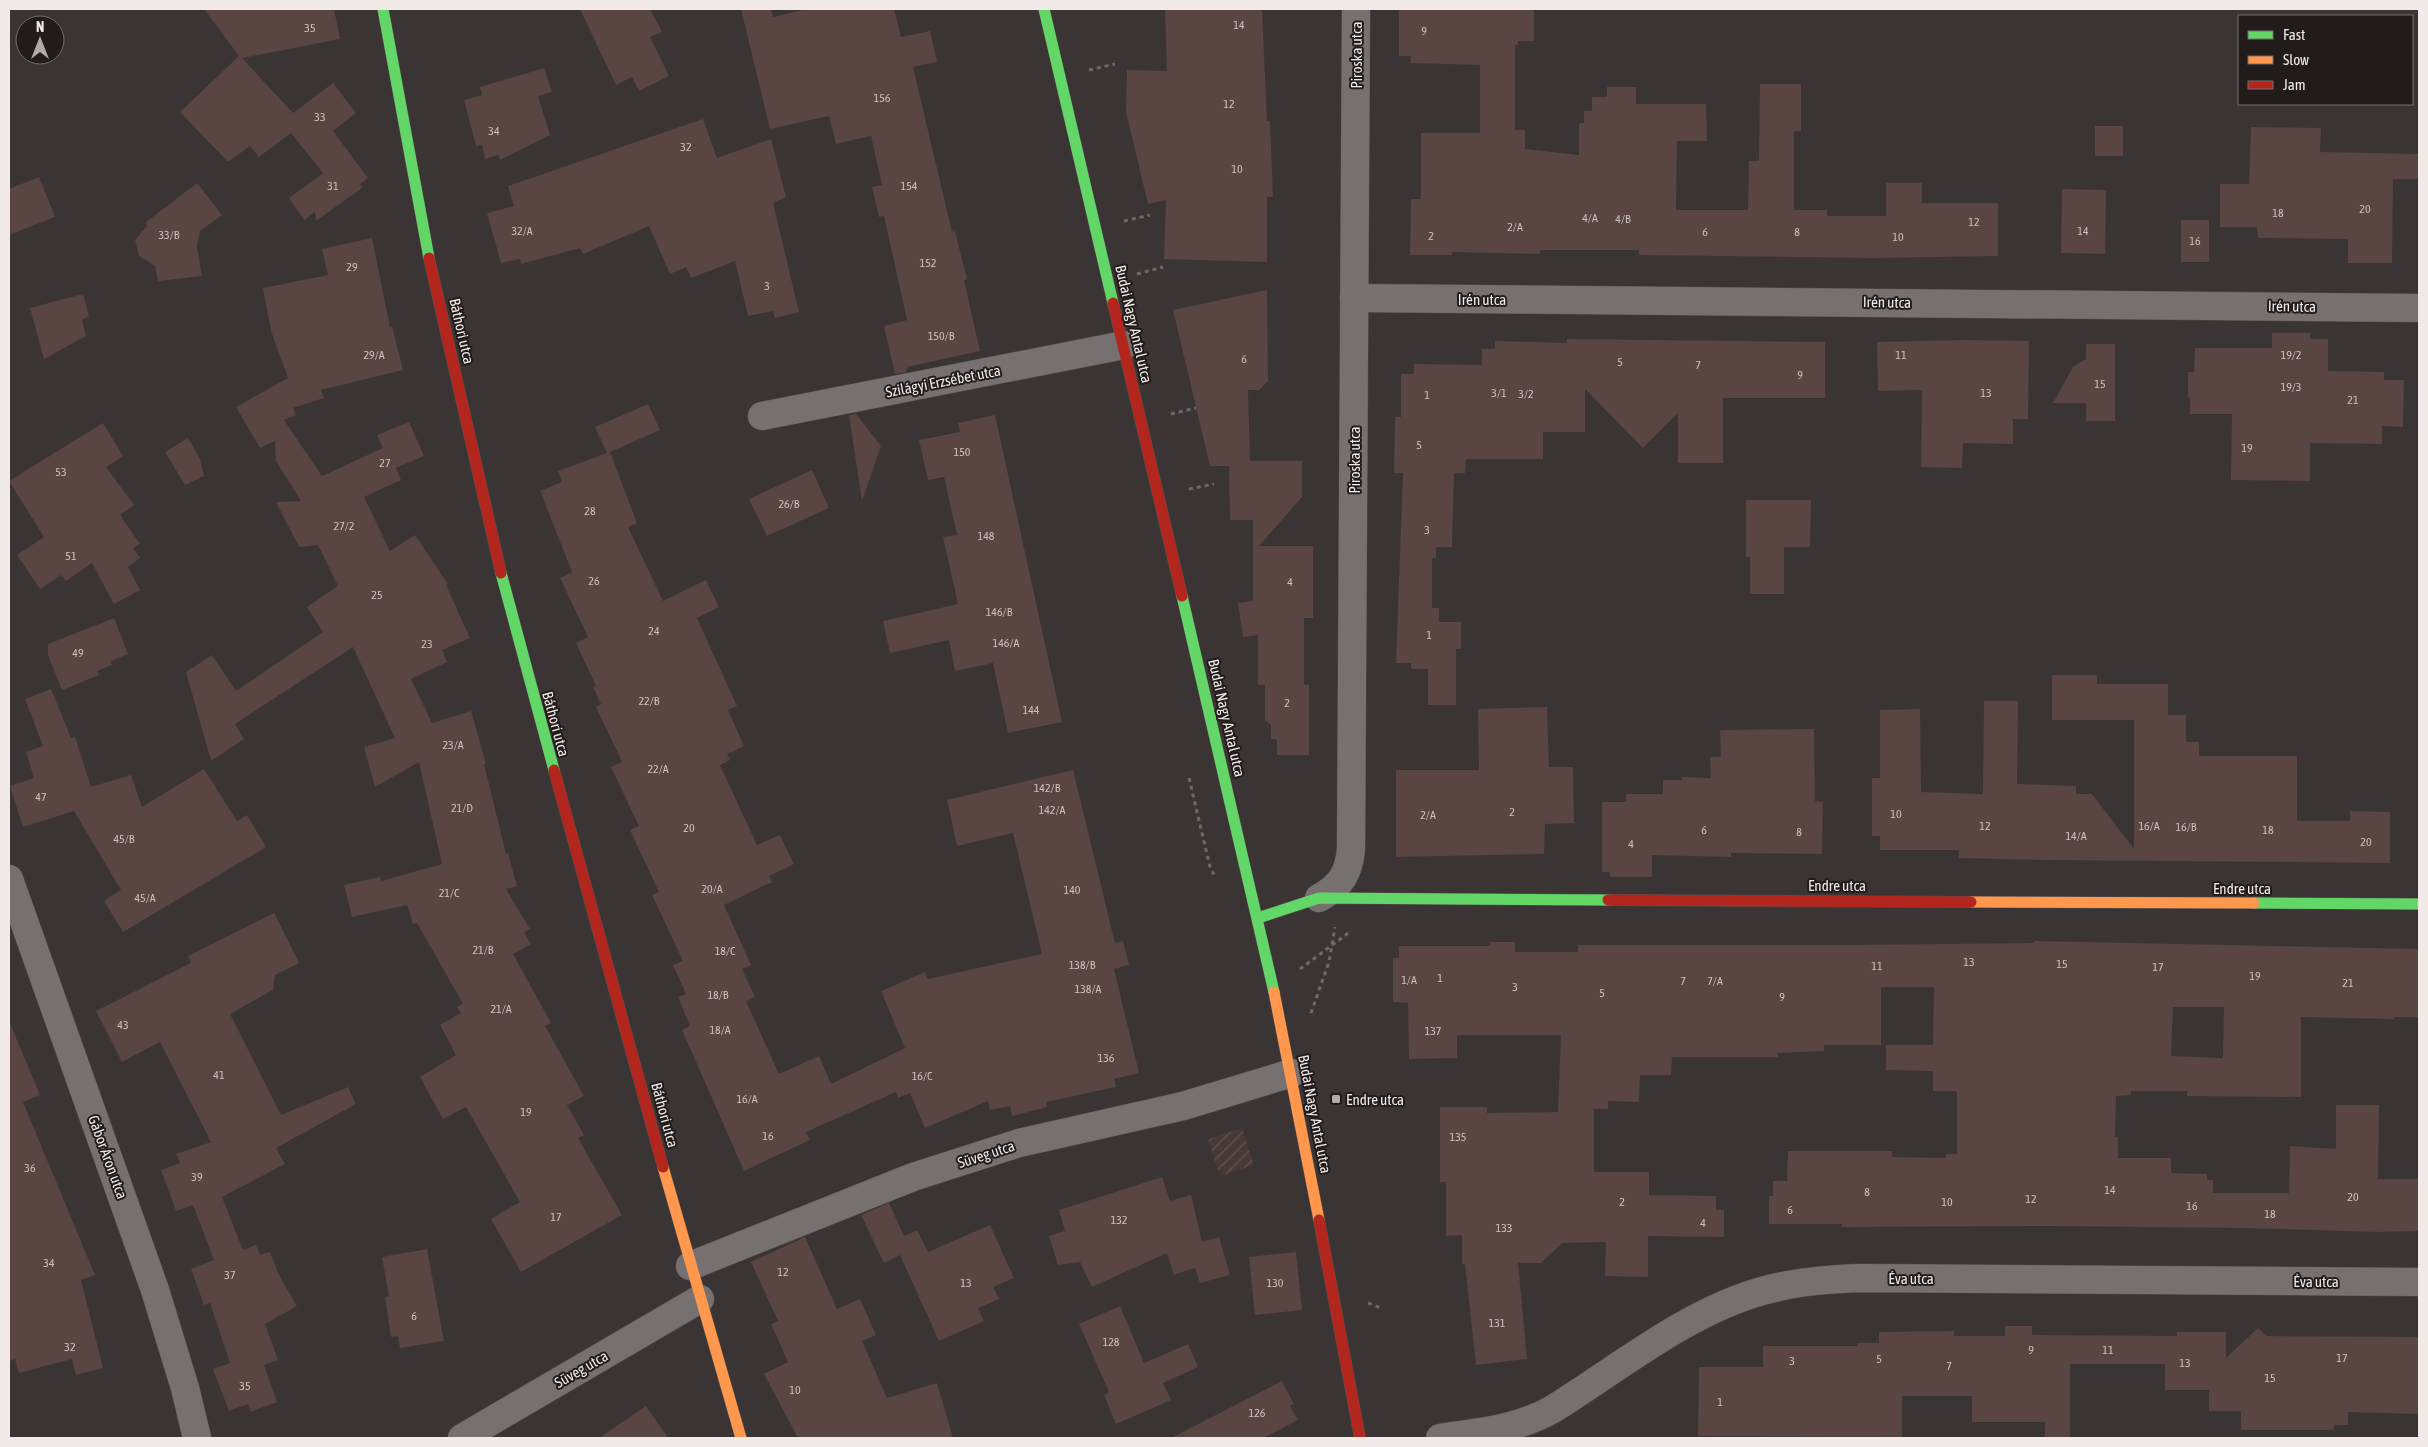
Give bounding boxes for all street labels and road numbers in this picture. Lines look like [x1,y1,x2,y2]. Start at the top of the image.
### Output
street label: Piroska utca [1348,22,1365,88]
street label: Budai Nagy Antal utca [1112,263,1156,385]
street label: Irén utca [1458,291,1506,308]
street label: Irén utca [1863,293,1911,311]
street label: Báthori utca [446,297,478,365]
street label: Irén utca [2268,297,2316,315]
street label: Szilágyi Erzsébet utca [884,362,1002,400]
street label: Piroska utca [1346,427,1363,493]
street label: Budai Nagy Antal utca [1205,657,1249,779]
street label: Báthori utca [539,690,573,758]
street label: Endre utca [1808,877,1866,894]
street label: Endre utca [2213,880,2271,897]
street label: Budai Nagy Antal utca [1295,1053,1335,1175]
street label: Báthori utca [648,1081,682,1149]
street label: Gábor Áron utca [85,1113,131,1201]
street label: Süveg utca [955,1137,1017,1171]
street label: Éva utca [1888,1270,1934,1287]
street label: Éva utca [2293,1273,2339,1290]
street label: Süveg utca [551,1347,611,1391]

